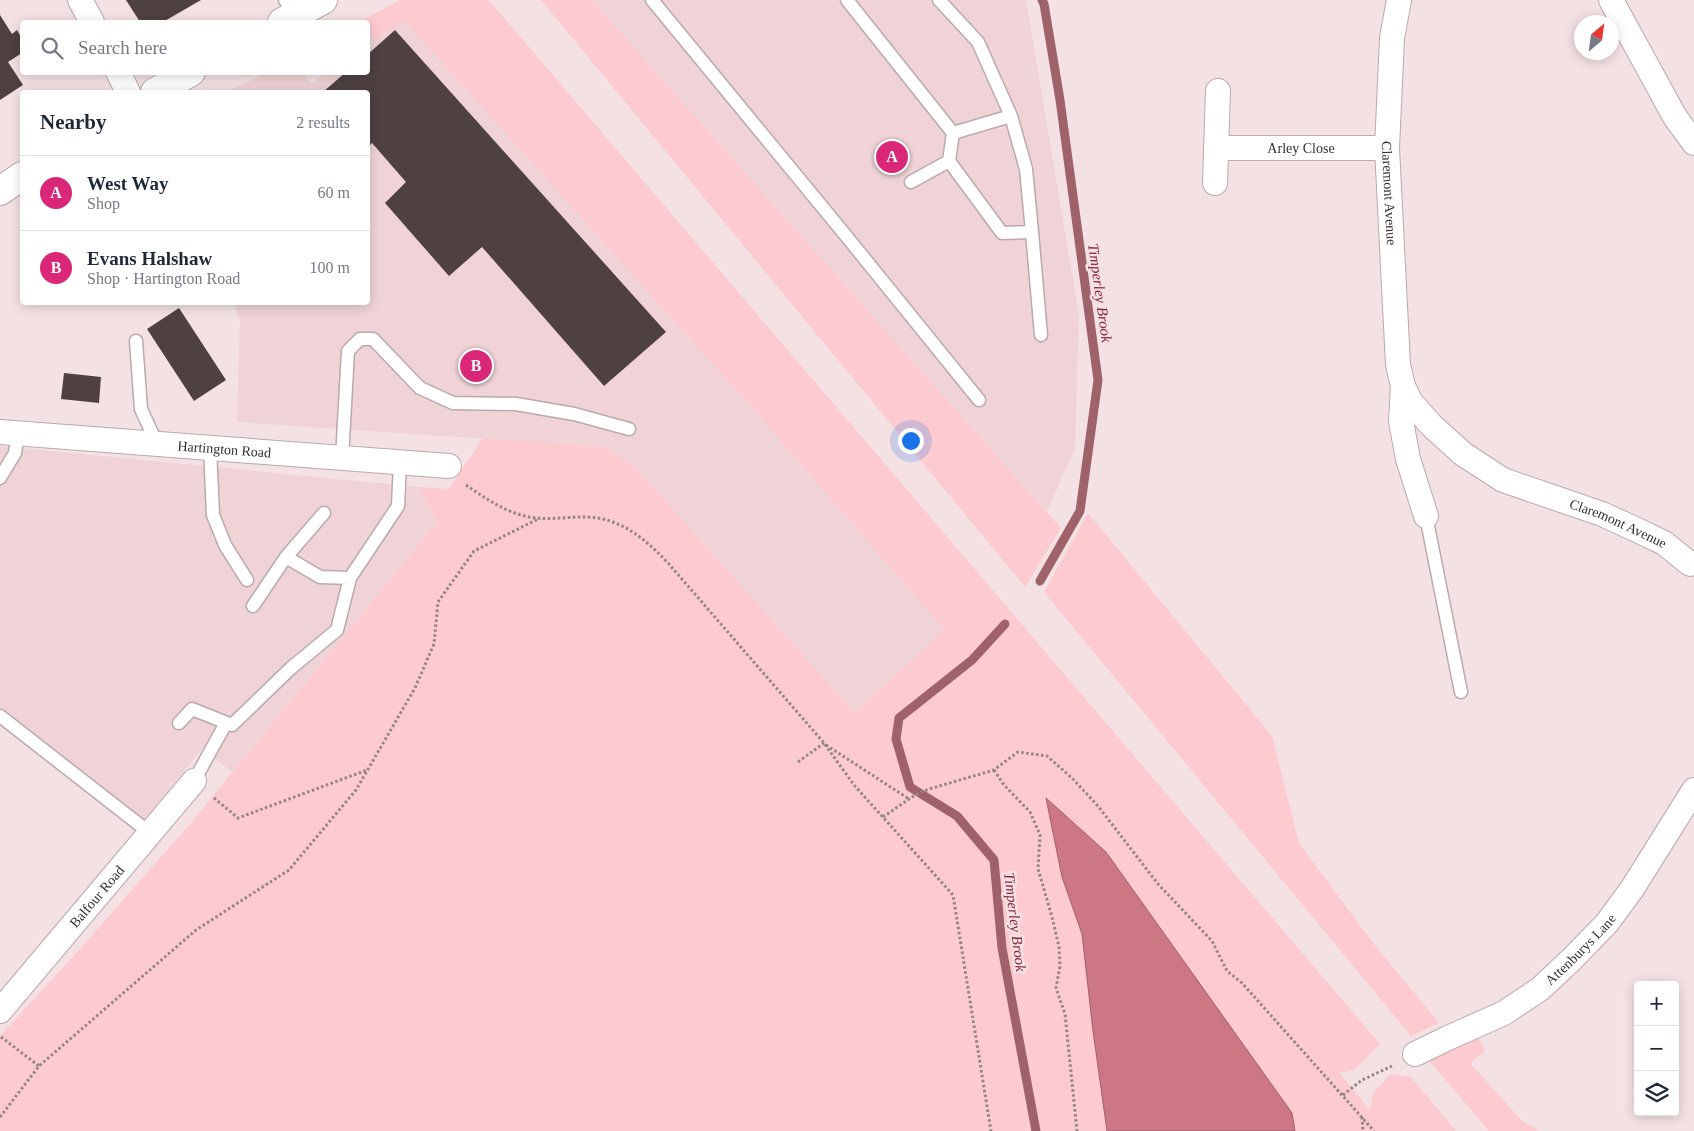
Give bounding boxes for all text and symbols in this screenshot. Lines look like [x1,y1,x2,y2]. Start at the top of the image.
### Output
north arrow [1574,15,1619,60]
search box [20,20,370,75]
icon: search [38,34,66,62]
text: Search here [78,37,167,58]
text: Nearby [40,110,107,134]
text: 2 results [296,114,350,131]
pin: A [876,138,908,176]
street label: Arley Close [1267,141,1335,156]
street label: Claremont Avenue [1379,141,1399,246]
text: West Way [87,173,168,194]
text: A [50,184,62,201]
text: 60 m [318,184,350,201]
text: Shop [87,195,120,212]
water label: Timperley Brook [1085,242,1115,344]
text: Evans Halshaw [87,248,212,269]
text: B [51,259,61,276]
text: 100 m [310,259,350,276]
text: Shop · Hartington Road [87,270,240,287]
pin: B [460,347,492,385]
your location [898,428,924,454]
street label: Hartington Road [177,438,272,460]
street label: Claremont Avenue [1568,496,1669,551]
street label: Balfour Road [67,863,127,930]
water label: Timperley Brook [1001,871,1029,973]
street label: Attenburys Lane [1542,911,1619,988]
map controls [1634,981,1679,1116]
button: + [1634,981,1679,1026]
button: − [1634,1026,1679,1071]
button: layers [1634,1071,1679,1116]

